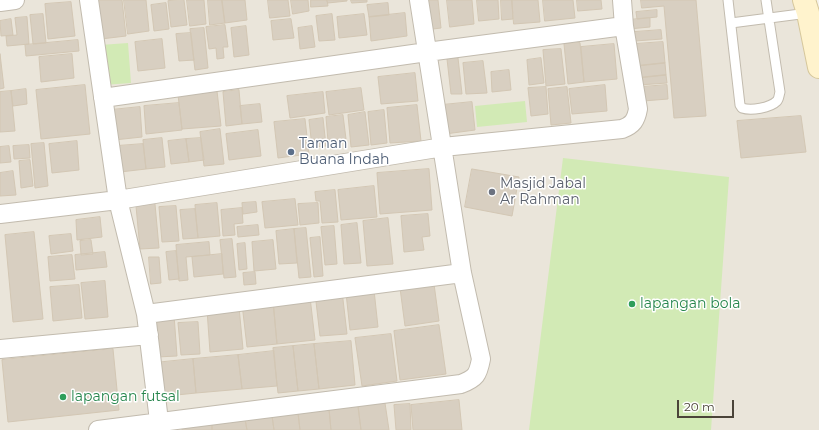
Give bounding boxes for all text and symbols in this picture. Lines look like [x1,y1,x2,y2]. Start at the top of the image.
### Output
place label: Taman Buana Indah [299,136,390,168]
marker: Taman Buana Indah [286,147,296,157]
place label: Masjid Jabal Ar Rahman [500,176,586,208]
marker: Masjid Jabal Ar Rahman [487,187,497,197]
place label: lapangan bola [640,296,740,312]
marker: lapangan bola [627,299,637,309]
place label: lapangan futsal [71,389,180,405]
marker: lapangan futsal [58,392,68,402]
scale bar [679,392,736,418]
text: 20 m [684,399,715,414]

